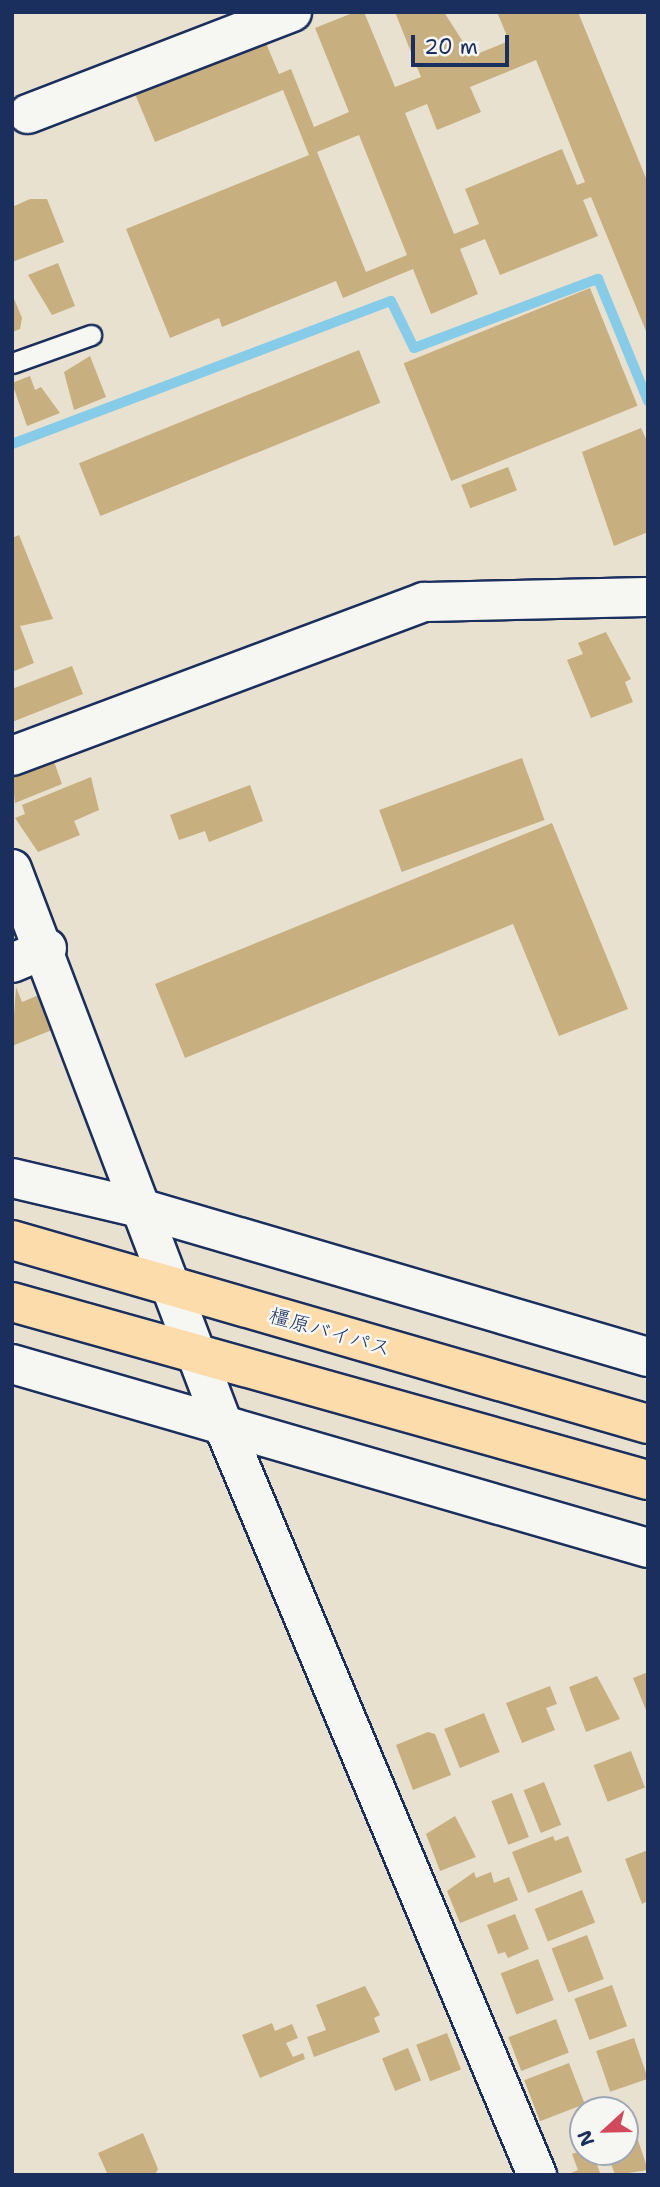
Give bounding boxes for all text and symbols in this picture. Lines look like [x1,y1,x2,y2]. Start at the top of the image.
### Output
scale bar [415,21,513,65]
text: 20 m [424,33,478,61]
street label: 橿原バイパス [266,1303,394,1361]
north arrow [569,2096,639,2166]
text: N [572,2127,600,2150]

